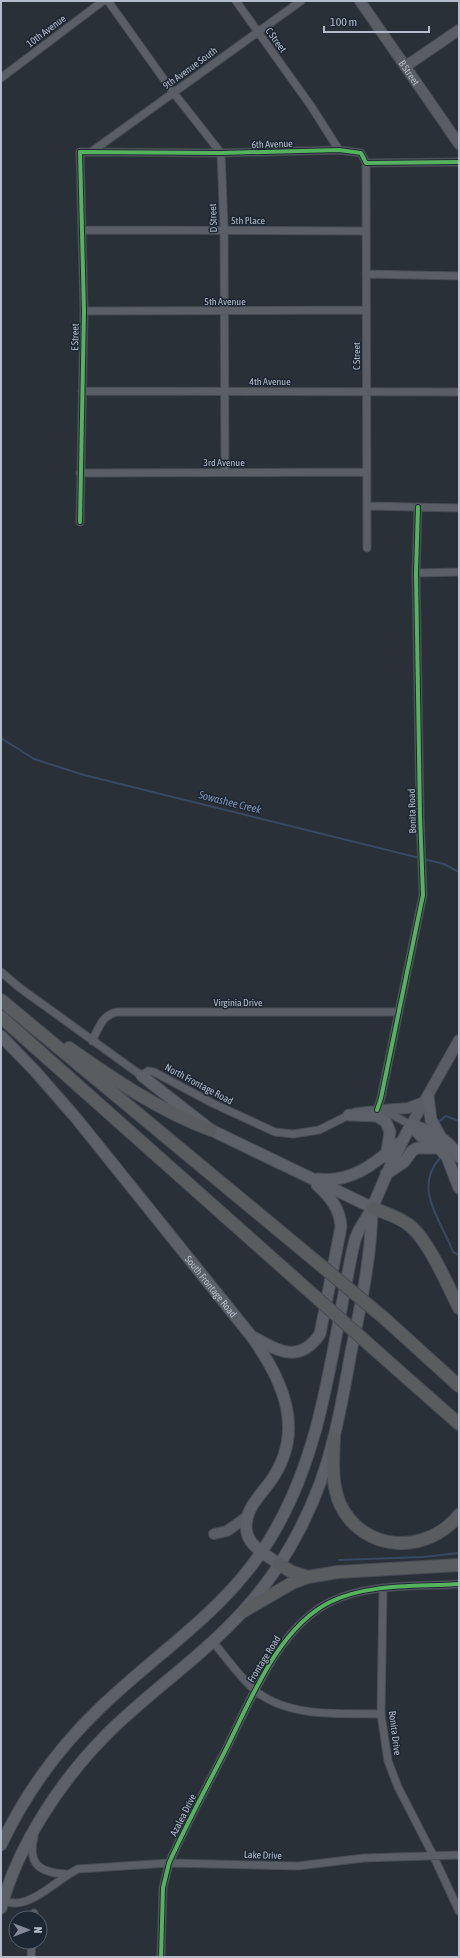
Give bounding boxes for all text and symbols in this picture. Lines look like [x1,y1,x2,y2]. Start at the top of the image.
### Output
scale bar [324,8,429,34]
street label: 10th Avenue [24,12,68,49]
text: 100 m [330,15,357,29]
street label: C Street [263,26,289,55]
street label: 9th Avenue South [161,45,219,91]
street label: B Street [397,58,422,87]
street label: 6th Avenue [251,138,293,150]
street label: D Street [207,203,219,233]
street label: 5th Place [231,215,266,226]
street label: 5th Avenue [204,296,246,307]
street label: E Street [69,323,81,351]
street label: C Street [351,342,362,370]
street label: 4th Avenue [249,376,291,387]
street label: 3rd Avenue [203,457,245,468]
water label: Sowashee Creek [196,788,263,816]
street label: Bonita Road [406,788,418,833]
street label: Virginia Drive [213,997,263,1008]
street label: North Frontage Road [163,1061,235,1107]
street label: South Frontage Road [183,1253,239,1319]
street label: Frontage Road [245,1633,283,1684]
street label: Bonita Drive [387,1710,403,1756]
street label: Azalea Drive [168,1792,198,1838]
street label: Lake Drive [244,1849,283,1861]
north arrow [8,1910,48,1950]
text: N [32,1927,44,1933]

